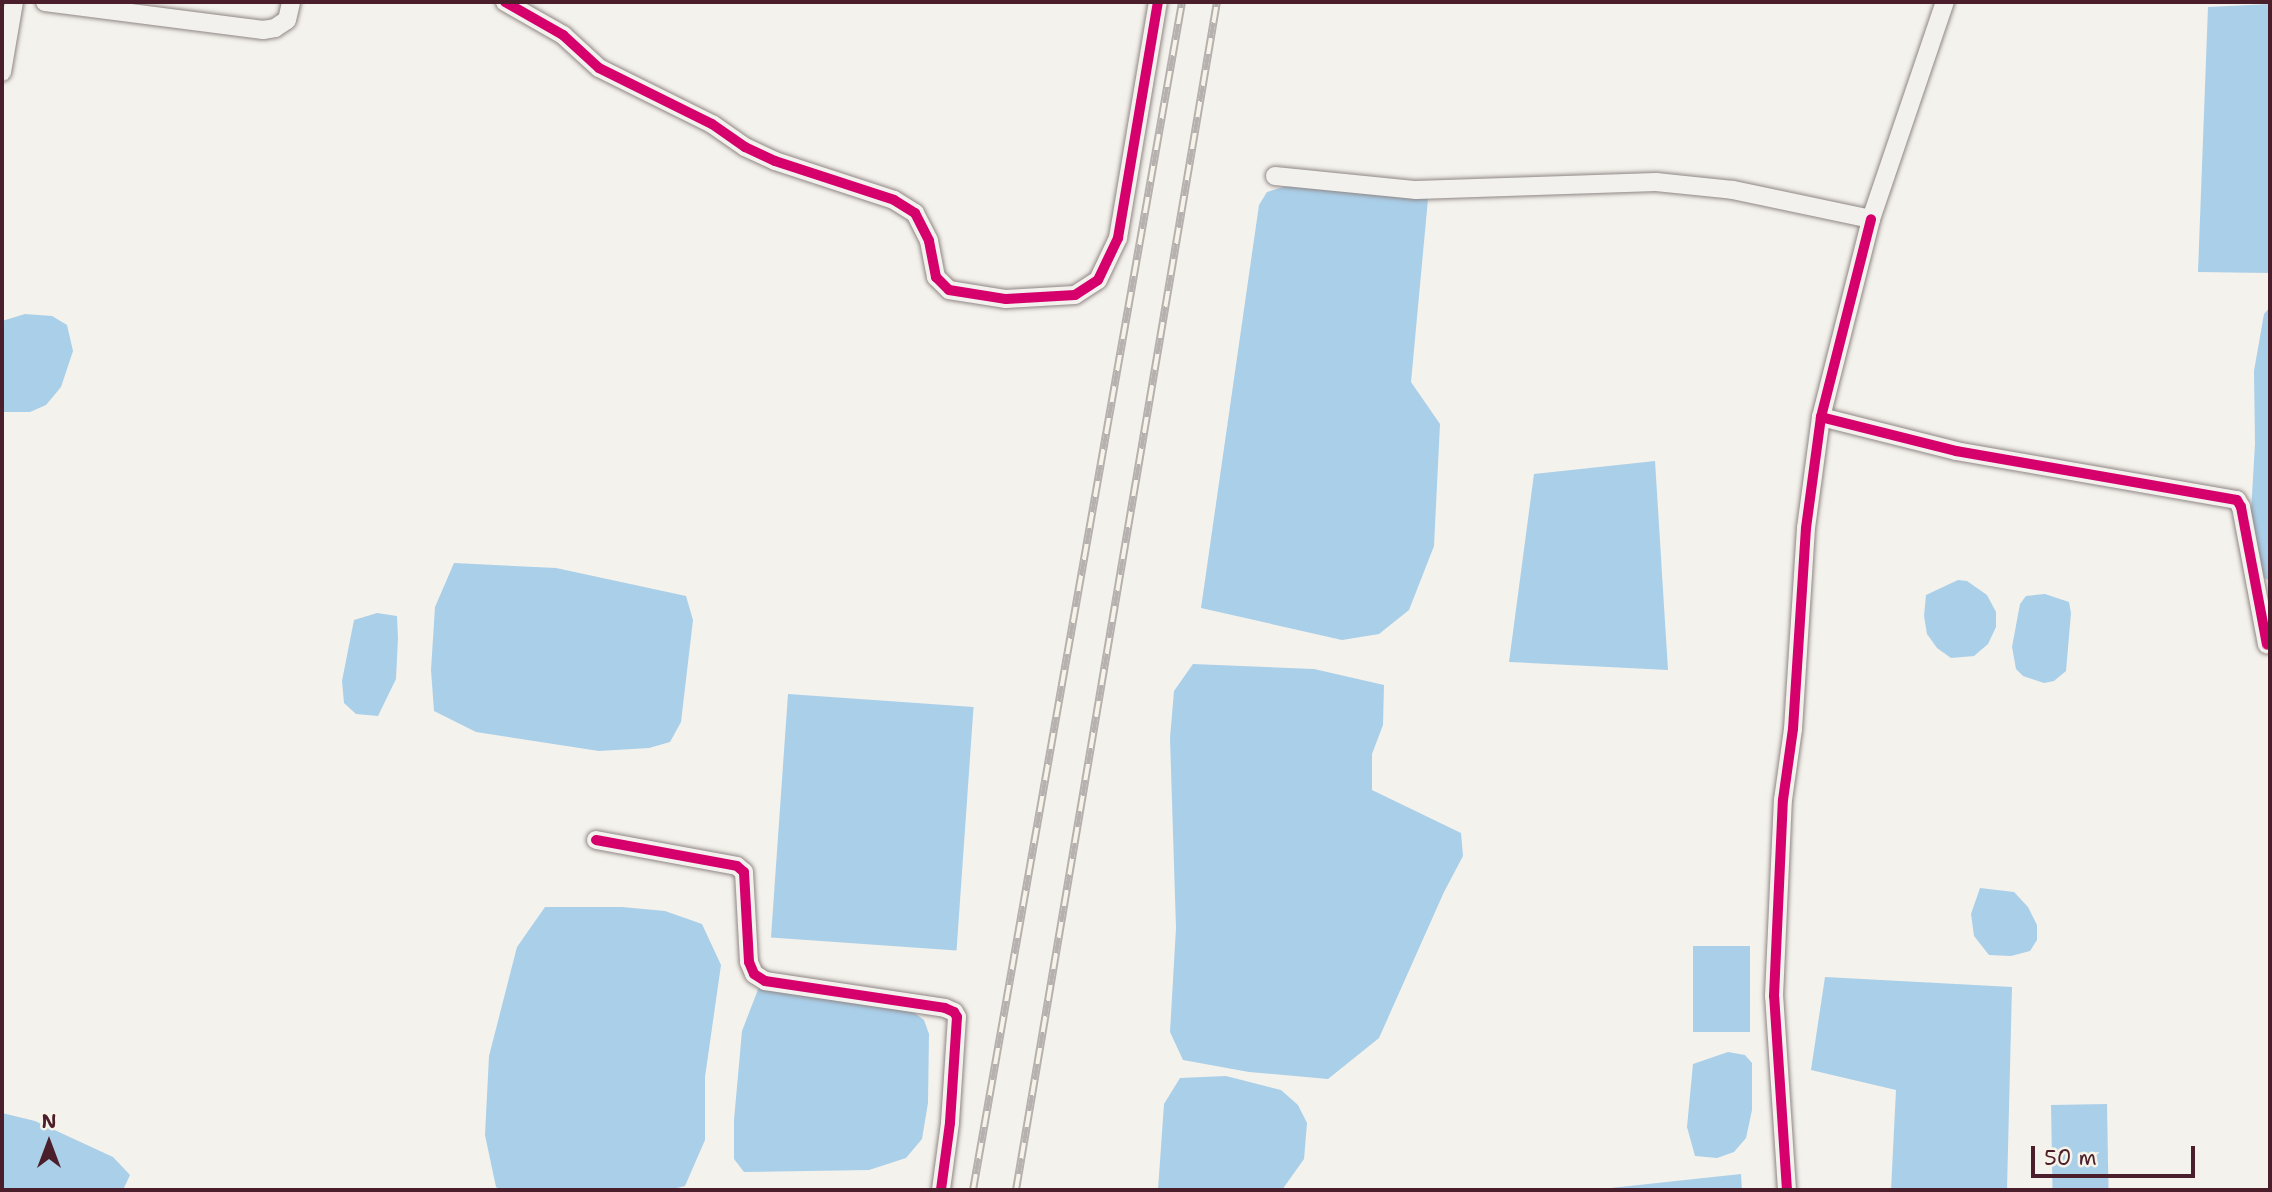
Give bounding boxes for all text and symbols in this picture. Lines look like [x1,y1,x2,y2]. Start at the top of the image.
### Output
north arrow [14,1108,84,1178]
text: N [41,1109,57,1134]
scale bar [2034,1132,2198,1176]
text: 50 m [2044,1144,2097,1172]

